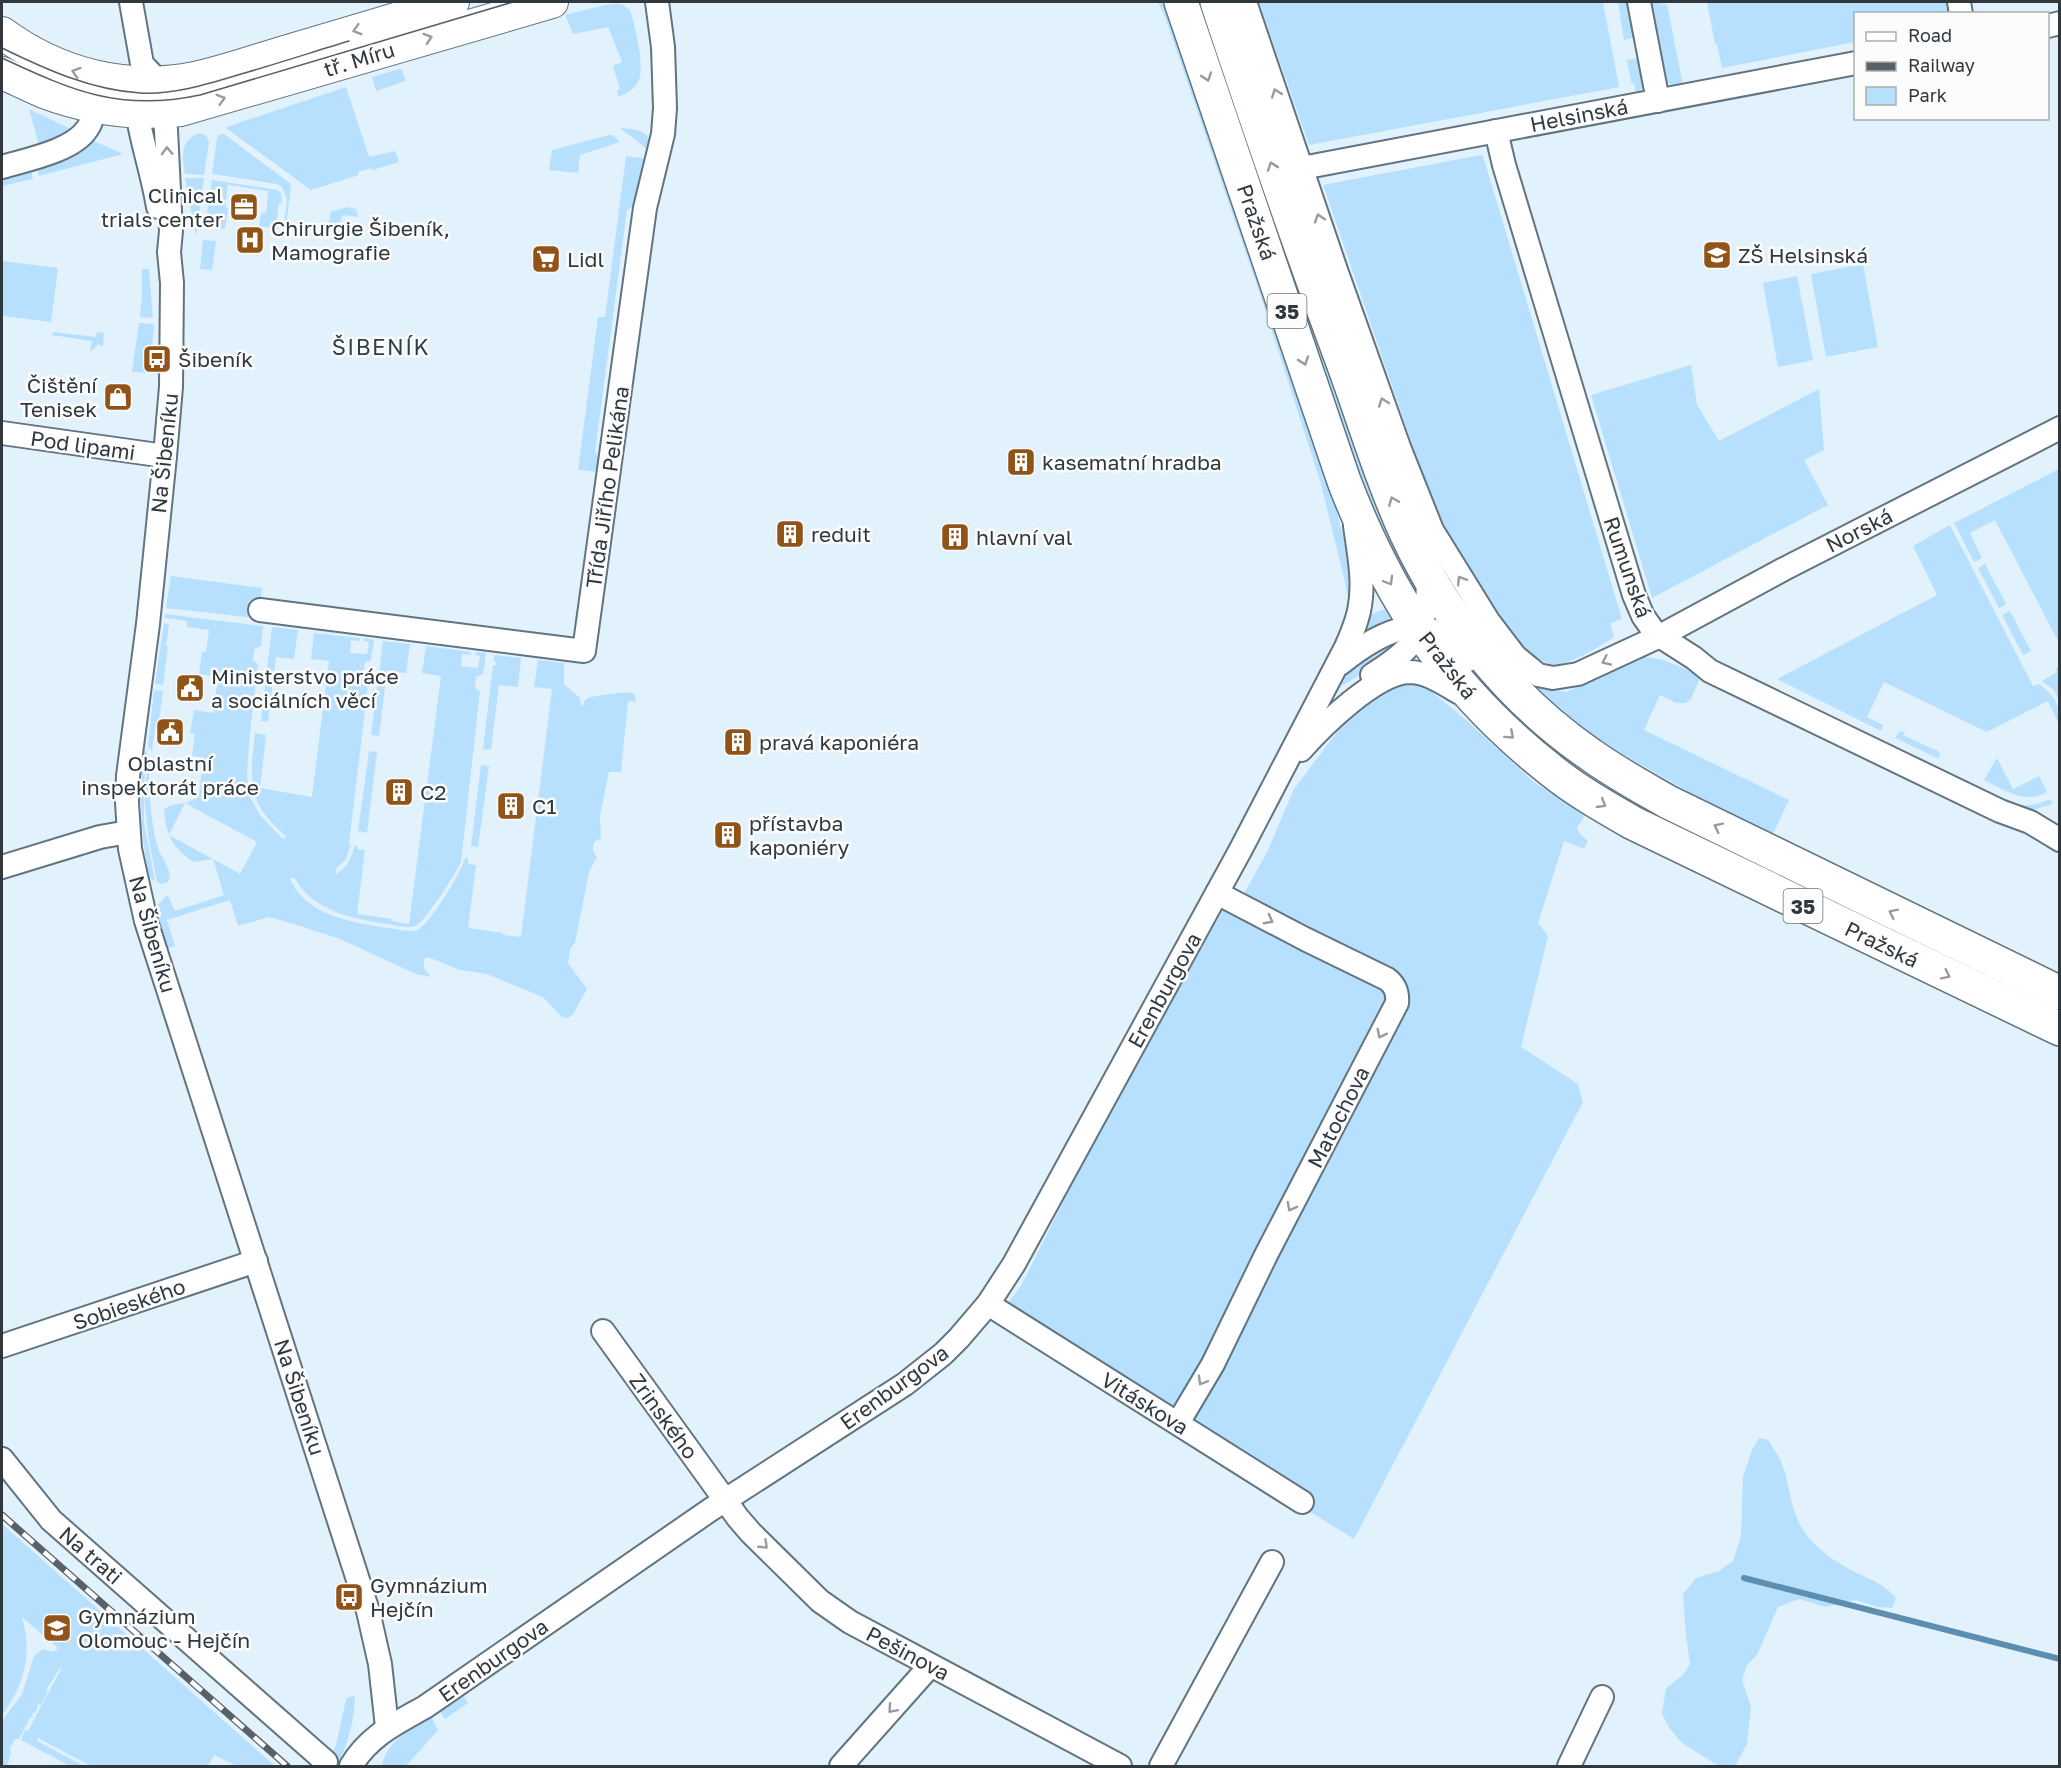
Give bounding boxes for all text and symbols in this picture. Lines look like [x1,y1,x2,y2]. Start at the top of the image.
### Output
legend [1854,12,2049,120]
one-way arrow [352,23,362,35]
text: Road [1908,24,1952,46]
one-way arrow [422,33,433,45]
street label: tř. Míru [320,36,398,82]
text: Railway [1908,54,1975,76]
one-way arrow [71,67,82,79]
one-way arrow [1200,71,1212,82]
text: Park [1908,84,1947,106]
one-way arrow [1270,88,1283,99]
street label: Helsinská [1528,93,1630,137]
one-way arrow [216,94,226,107]
one-way arrow [161,147,174,156]
one-way arrow [1267,161,1280,172]
street label: Pražská [1232,180,1282,264]
place label: Clinical trials center [101,182,223,232]
office icon: Clinical trials center [228,191,260,223]
one-way arrow [1314,213,1326,224]
place label: Chirurgie Šibeník, Mamografie [271,215,450,265]
hospital icon: Chirurgie Šibeník, Mamografie [234,224,266,256]
school or university icon: ZŠ Helsinská [1701,239,1733,271]
place label: ZŠ Helsinská [1738,242,1868,268]
supermarket icon: Lidl [530,243,562,275]
place label: Lidl [567,246,604,272]
road number: 35 [1268,294,1306,328]
district label: ŠIBENÍK [332,333,430,360]
bus stop icon: Šibeník [141,343,173,375]
place label: Šibeník [178,346,253,372]
one-way arrow [1296,355,1309,366]
place label: Čištění Tenisek [20,372,98,422]
shop icon: Čištění Tenisek [102,381,134,413]
street label: Třída Jiřího Pelikána [580,384,634,590]
street label: Na Šibeníku [145,392,183,514]
one-way arrow [1377,398,1390,408]
street label: Pod lipami [29,425,137,465]
building icon: kasematní hradba [1005,446,1037,478]
place label: kasematní hradba [1042,449,1222,475]
one-way arrow [1388,496,1400,507]
street label: Norská [1821,502,1897,558]
street label: Rumunská [1599,513,1657,621]
building icon: reduit [774,518,806,550]
place label: reduit [811,521,871,547]
building icon: hlavní val [939,521,971,553]
place label: hlavní val [976,524,1072,550]
one-way arrow [1382,575,1393,585]
one-way arrow [1457,576,1469,586]
street label: Pražská [1413,626,1483,704]
one-way arrow [1602,653,1613,665]
place label: Ministerstvo práce a sociálních věcí [211,663,399,713]
public building icon: Ministerstvo práce a sociálních věcí [174,672,206,704]
public building icon: Oblastní inspektorát práce [154,716,186,748]
building icon: pravá kaponiéra [722,726,754,758]
one-way arrow [1504,728,1514,739]
place label: pravá kaponiéra [759,729,919,755]
place label: Oblastní inspektorát práce [81,750,259,800]
building icon: C2 [383,776,415,808]
place label: C2 [420,779,446,805]
building icon: C1 [495,790,527,822]
place label: C1 [532,793,556,819]
one-way arrow [1596,797,1606,809]
place label: přístavba kaponiéry [749,810,850,860]
building icon: přístavba kaponiéry [712,819,744,851]
one-way arrow [1714,823,1725,835]
street label: Na Šibeníku [124,872,182,996]
road number: 35 [1784,889,1822,923]
one-way arrow [1889,909,1900,921]
one-way arrow [1263,913,1273,924]
street label: Pražská [1841,915,1923,973]
street label: Erenburgova [1122,928,1206,1052]
one-way arrow [1939,967,1950,979]
one-way arrow [1377,1028,1388,1039]
street label: Matochova [1301,1062,1375,1172]
one-way arrow [1287,1201,1298,1212]
street label: Sobieského [69,1273,189,1335]
street label: Na Šibeníku [269,1336,331,1458]
street label: Erenburgova [835,1339,953,1435]
street label: Vitáskova [1097,1366,1193,1440]
street label: Zrinského [624,1368,704,1464]
one-way arrow [1198,1375,1210,1385]
street label: Na trati [54,1521,128,1589]
one-way arrow [756,1538,767,1549]
place label: Gymnázium Hejčín [370,1572,488,1622]
bus stop icon: Gymnázium Hejčín [333,1581,365,1613]
place label: Gymnázium Olomouc - Hejčín [78,1603,250,1653]
school or university icon: Gymnázium Olomouc - Hejčín [41,1612,73,1644]
street label: Erenburgova [433,1613,553,1707]
street label: Pešinova [862,1620,954,1686]
one-way arrow [888,1703,899,1714]

